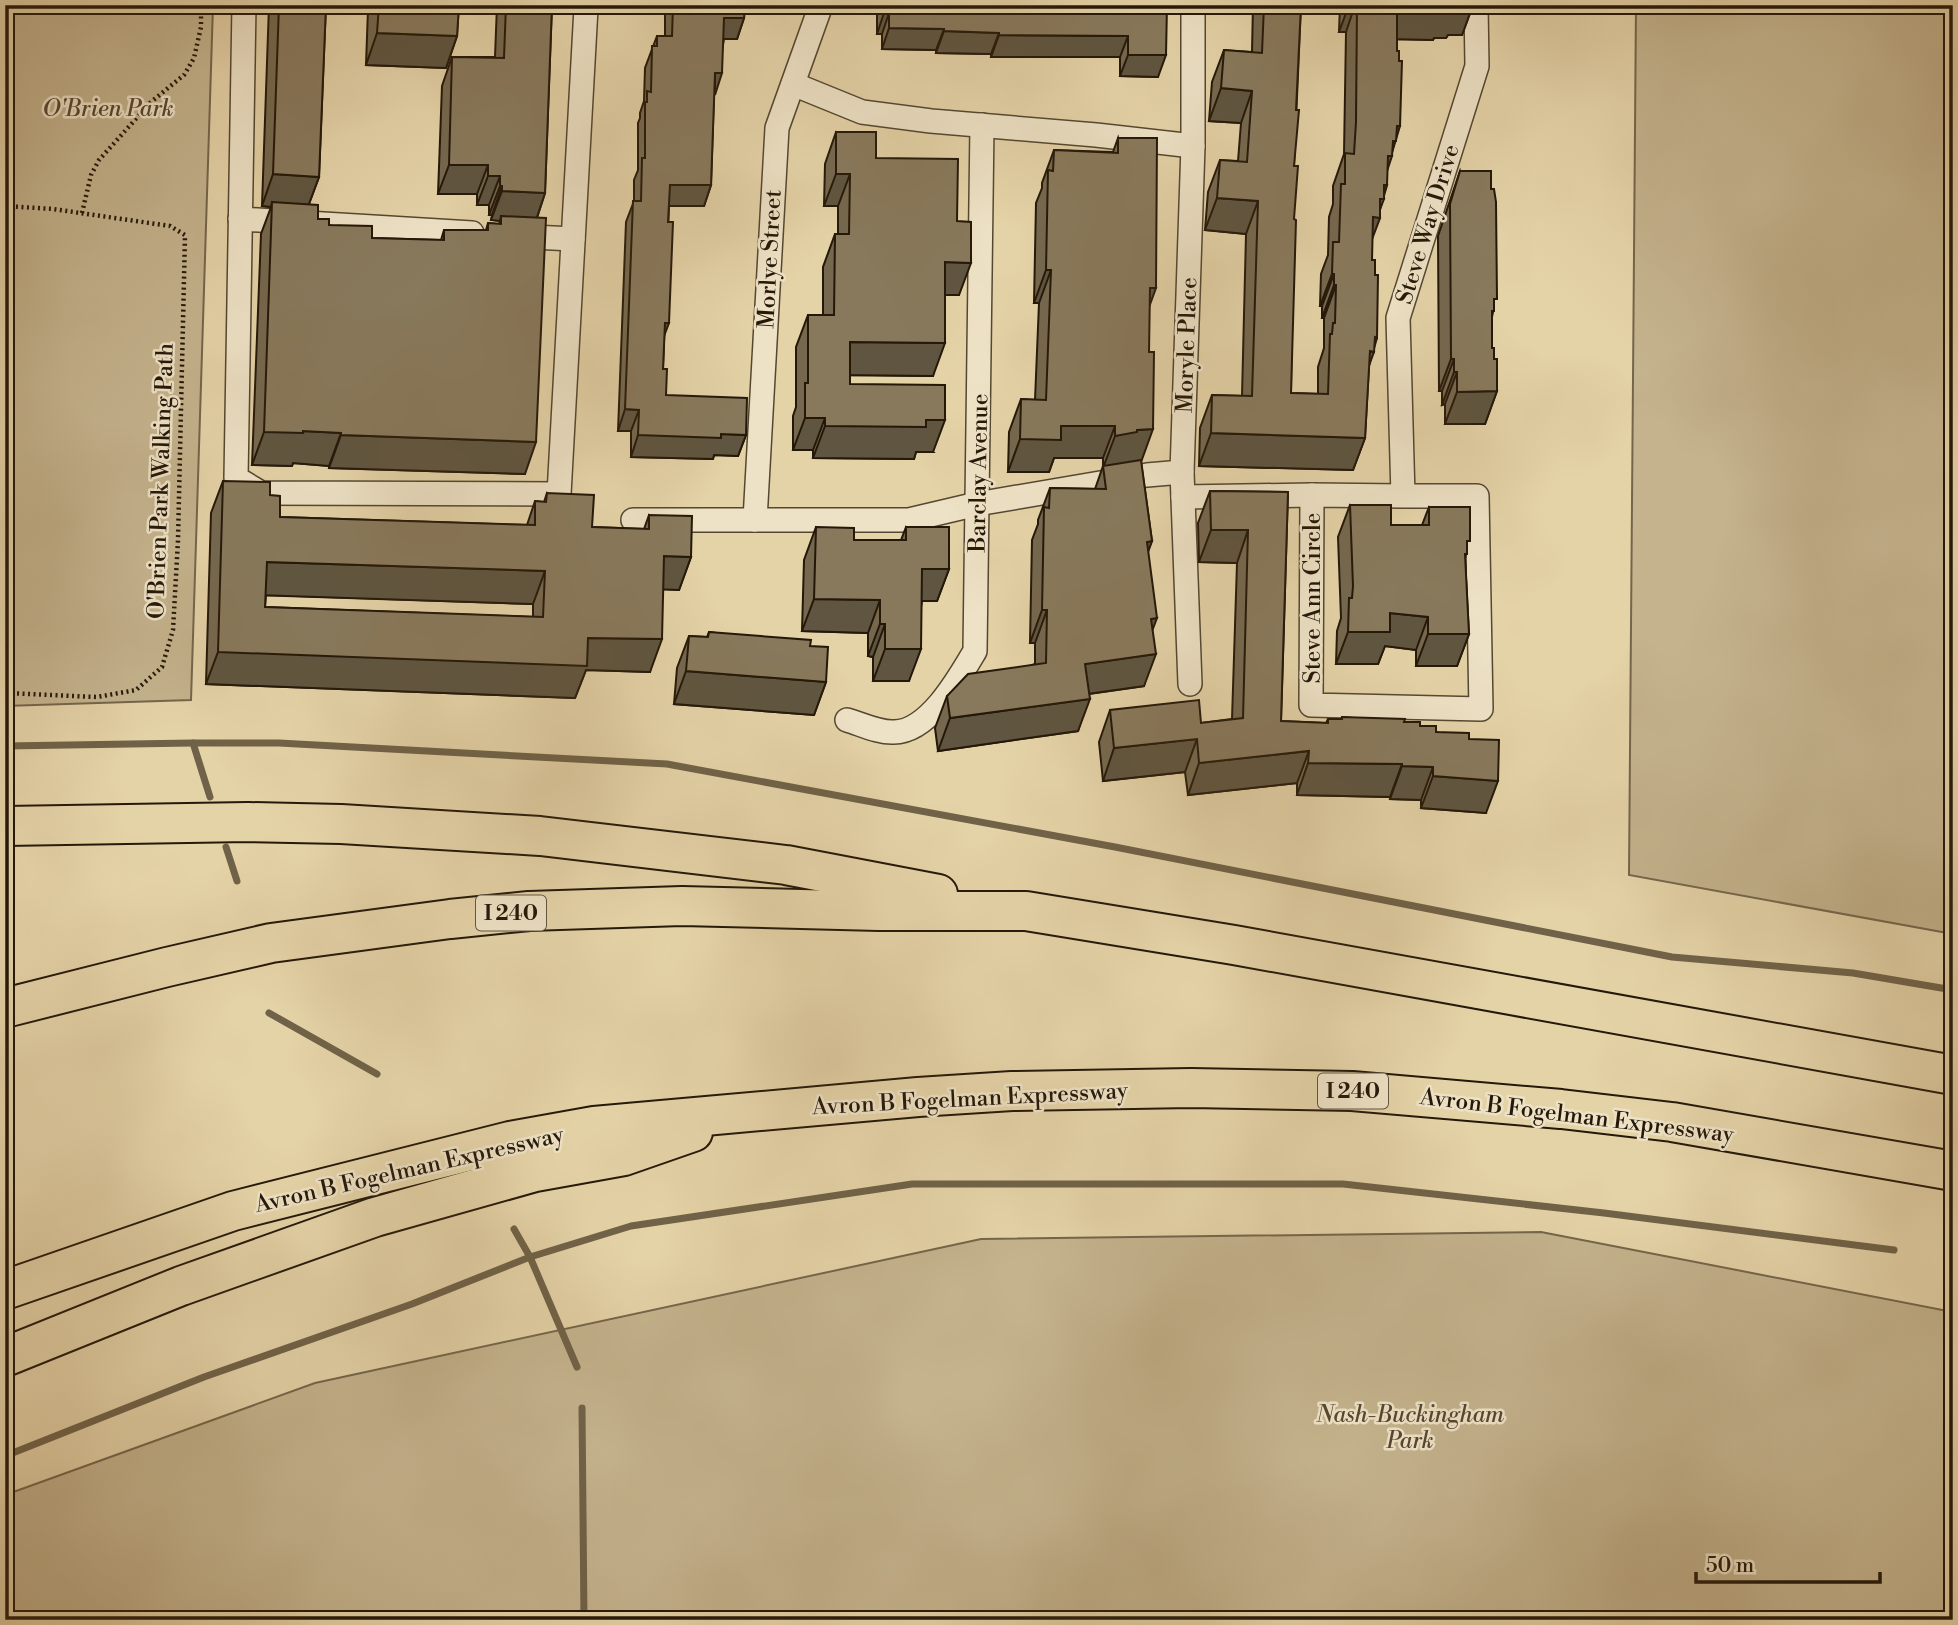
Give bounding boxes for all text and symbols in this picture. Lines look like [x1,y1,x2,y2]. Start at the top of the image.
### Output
park label: O'Brien Park [42,95,174,123]
street label: Steve Way Drive [1390,141,1466,307]
street label: Morlye Street [752,189,788,329]
street label: Moryle Place [1171,277,1203,413]
street label: O'Brien Park Walking Path [142,342,180,619]
street label: Barclay Avenue [964,393,994,554]
street label: Steve Ann Circle [1299,513,1327,683]
road number: I 240 [476,895,546,930]
road number: I 240 [1318,1074,1388,1108]
street label: Avron B Fogelman Expressway [810,1077,1129,1121]
street label: Avron B Fogelman Expressway [1417,1083,1736,1149]
street label: Avron B Fogelman Expressway [251,1121,567,1219]
park label: Nash-Buckingham Park [1315,1401,1504,1455]
scale bar [1696,1541,1879,1585]
text: 50 m [1706,1553,1754,1579]

